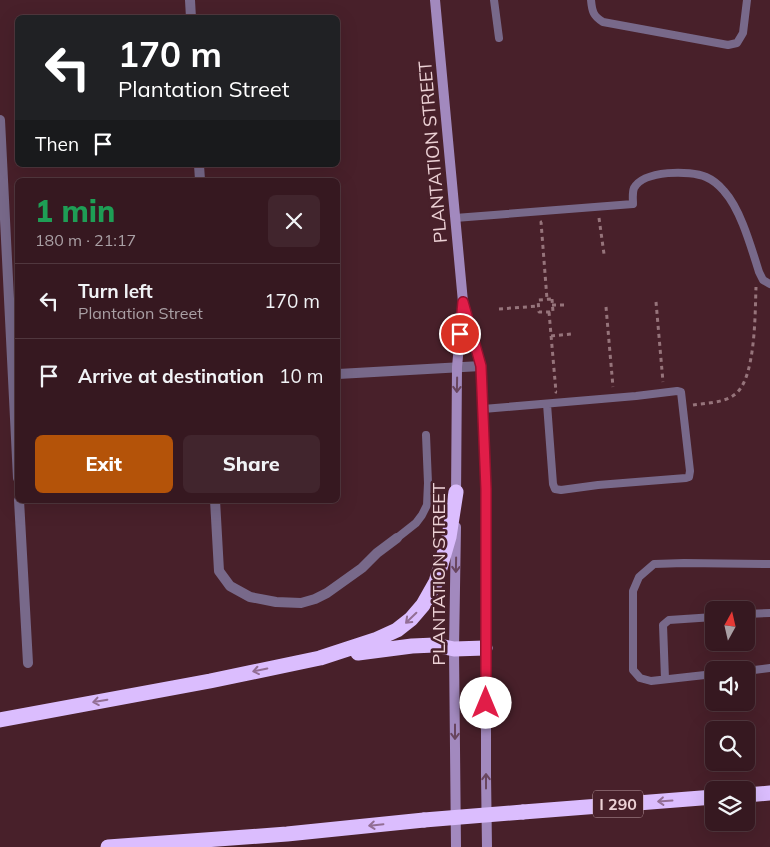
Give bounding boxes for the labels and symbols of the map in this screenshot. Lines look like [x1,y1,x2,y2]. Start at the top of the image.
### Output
street label: PLANTATION STREET [413,60,452,244]
pin [439,313,481,355]
one-way arrow [452,376,462,393]
street label: PLANTATION STREET [427,482,450,665]
one-way arrow [451,556,461,573]
north arrow [705,601,755,651]
one-way arrow [405,612,418,624]
one-way arrow [252,666,268,675]
position arrow [459,676,511,728]
one-way arrow [92,697,108,706]
one-way arrow [450,724,460,740]
one-way arrow [481,773,491,790]
road number: I 290 [593,791,643,818]
one-way arrow [657,796,673,805]
one-way arrow [368,820,384,830]

